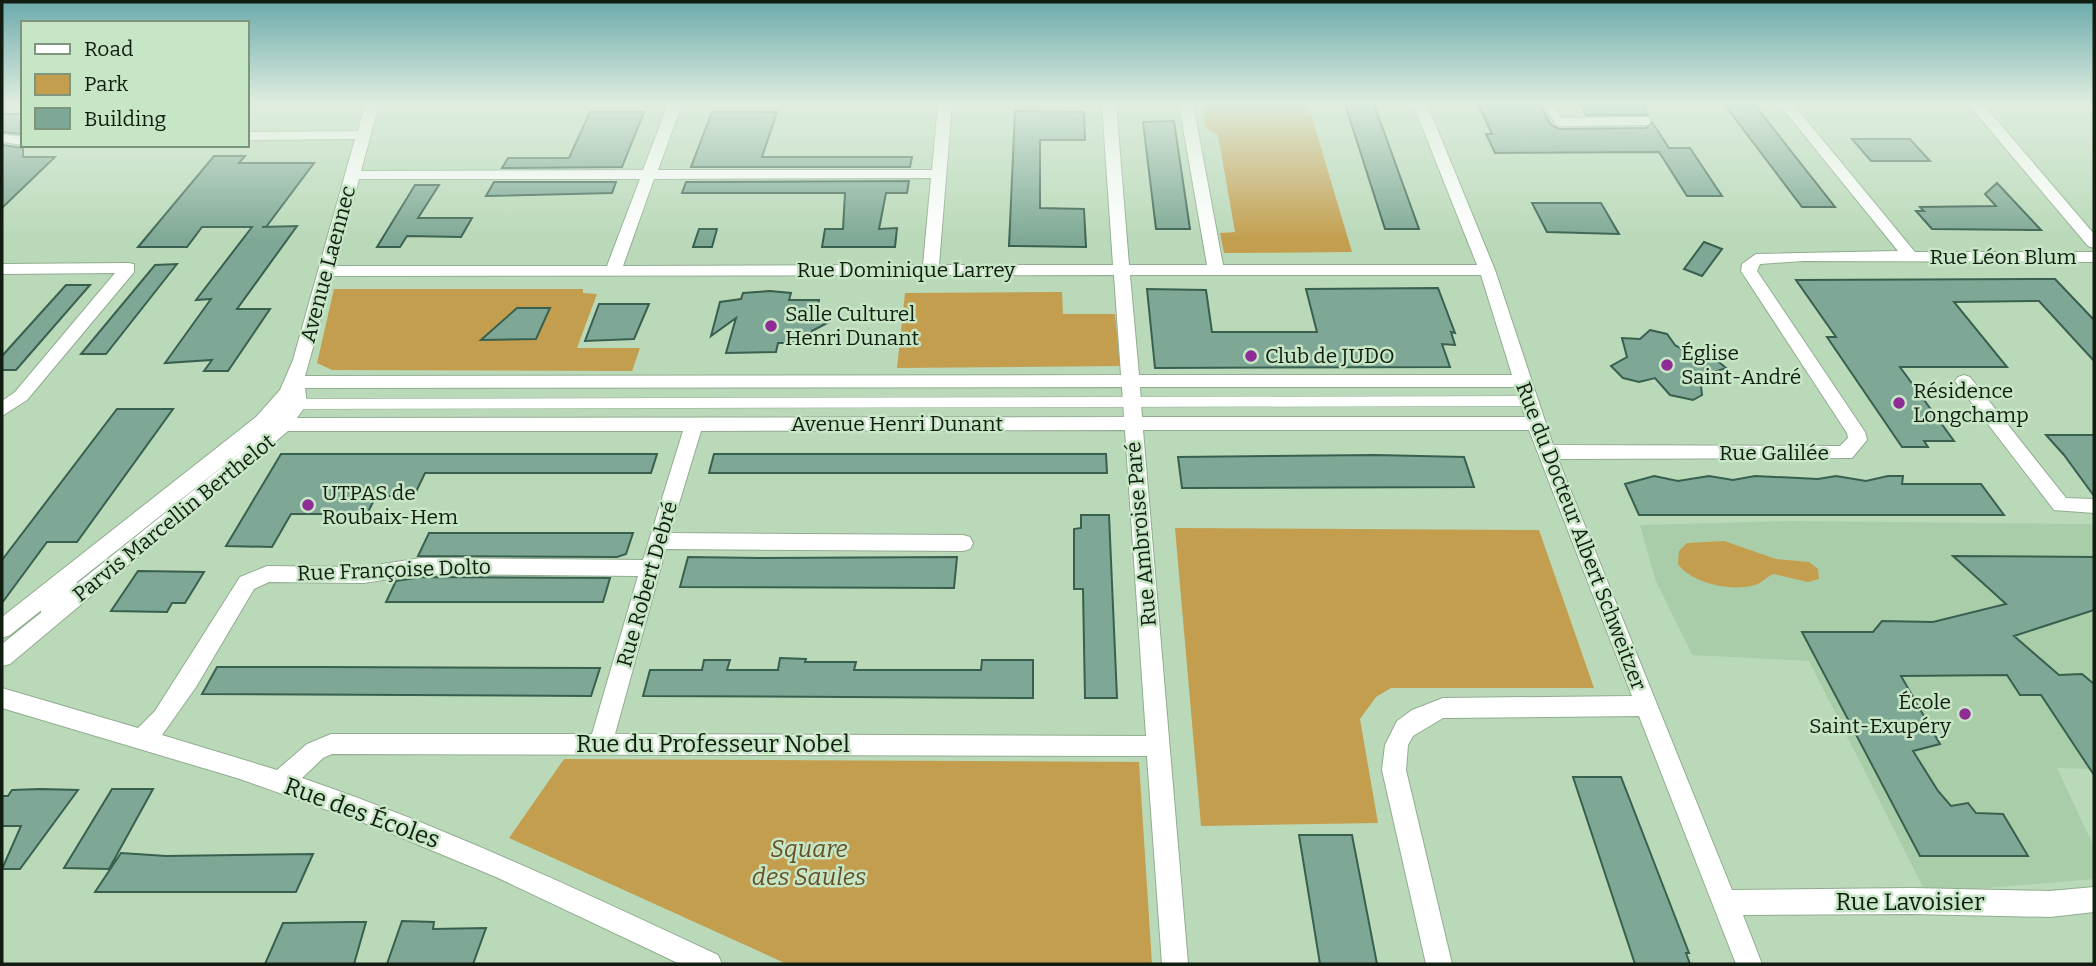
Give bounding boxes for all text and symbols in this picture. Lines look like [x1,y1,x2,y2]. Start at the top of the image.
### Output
legend [21,21,248,147]
text: Road [84,36,133,62]
text: Park [84,71,128,97]
text: Building [84,106,167,132]
street label: Avenue Laennec [295,183,361,345]
street label: Rue Léon Blum [1930,244,2076,270]
street label: Rue Dominique Larrey [797,257,1016,283]
place label: Salle Culturel Henri Dunant [785,301,920,351]
marker: Salle Culturel Henri Dunant [763,318,779,334]
place label: Église Saint-André [1681,340,1801,390]
place label: Club de JUDO [1265,343,1395,369]
marker: Club de JUDO [1243,348,1259,364]
marker: Église Saint-André [1659,357,1675,373]
street label: Rue du Docteur Albert Schweitzer [1510,378,1652,694]
place label: Résidence Longchamp [1913,378,2029,428]
marker: Résidence Longchamp [1891,395,1907,411]
street label: Avenue Henri Dunant [791,411,1003,437]
street label: Parvis Marcellin Berthelot [68,428,281,608]
street label: Rue Ambroise Paré [1120,440,1162,628]
street label: Rue Galilée [1719,440,1829,466]
place label: UTPAS de Roubaix-Hem [322,480,458,530]
marker: UTPAS de Roubaix-Hem [300,497,316,513]
street label: Rue Robert Debré [611,498,683,670]
street label: Rue Françoise Dolto [297,554,491,586]
place label: École Saint-Exupéry [1809,689,1952,739]
marker: École Saint-Exupéry [1957,706,1973,722]
street label: Rue du Professeur Nobel [576,730,850,758]
street label: Rue des Écoles [280,771,444,854]
park label: Square des Saules [752,835,866,891]
street label: Rue Lavoisier [1835,888,1985,916]

